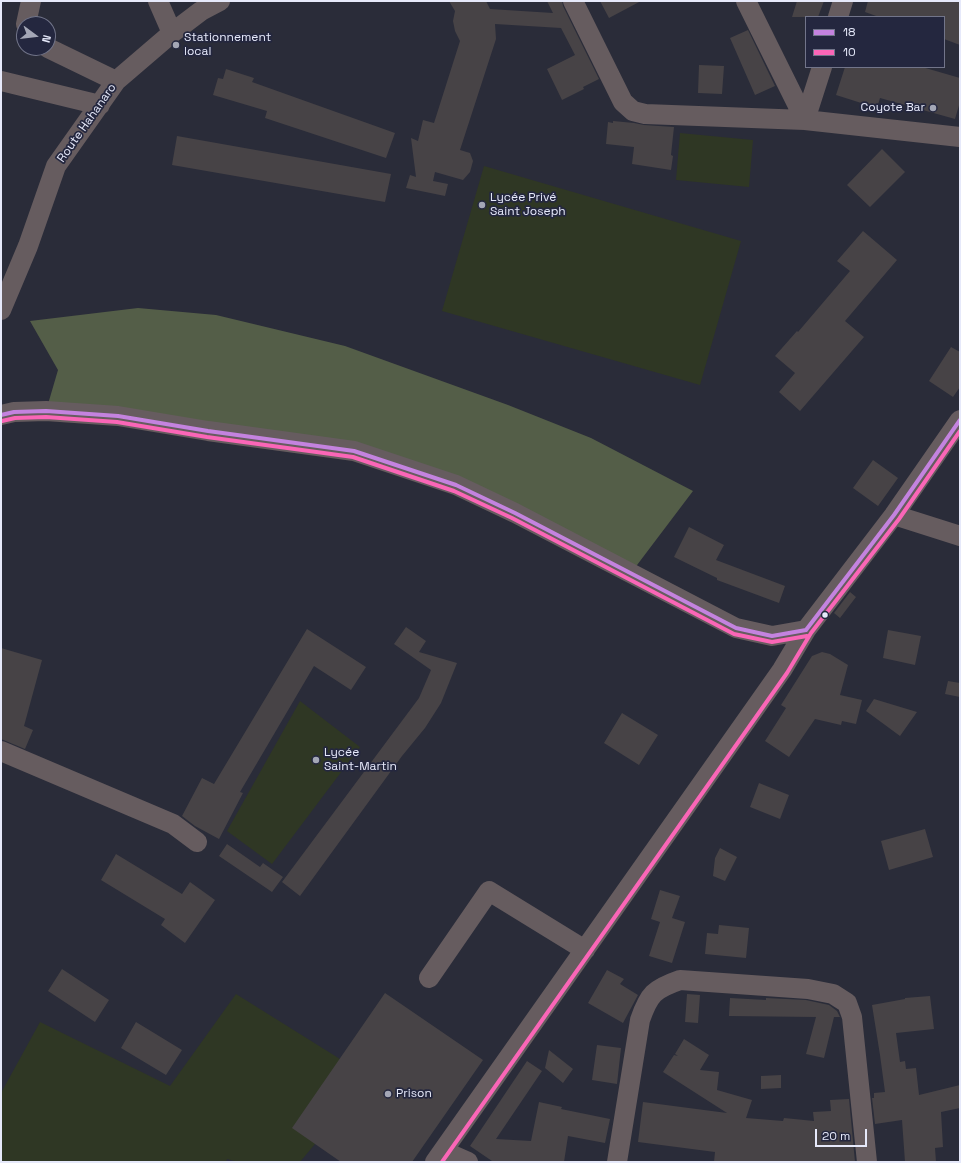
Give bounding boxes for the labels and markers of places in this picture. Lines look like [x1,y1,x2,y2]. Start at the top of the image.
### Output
place label: Stationnement local [184,31,271,59]
marker: Stationnement local [171,40,181,50]
place label: Coyote Bar [861,101,925,115]
marker: Coyote Bar [928,103,938,113]
place label: Lycée Privé Saint Joseph [490,191,566,219]
marker: Lycée Privé Saint Joseph [477,200,487,210]
unlabelled marker [820,610,830,620]
place label: Lycée Saint-Martin [324,746,397,774]
marker: Lycée Saint-Martin [311,755,321,765]
place label: Prison [396,1087,432,1101]
marker: Prison [383,1089,393,1099]

